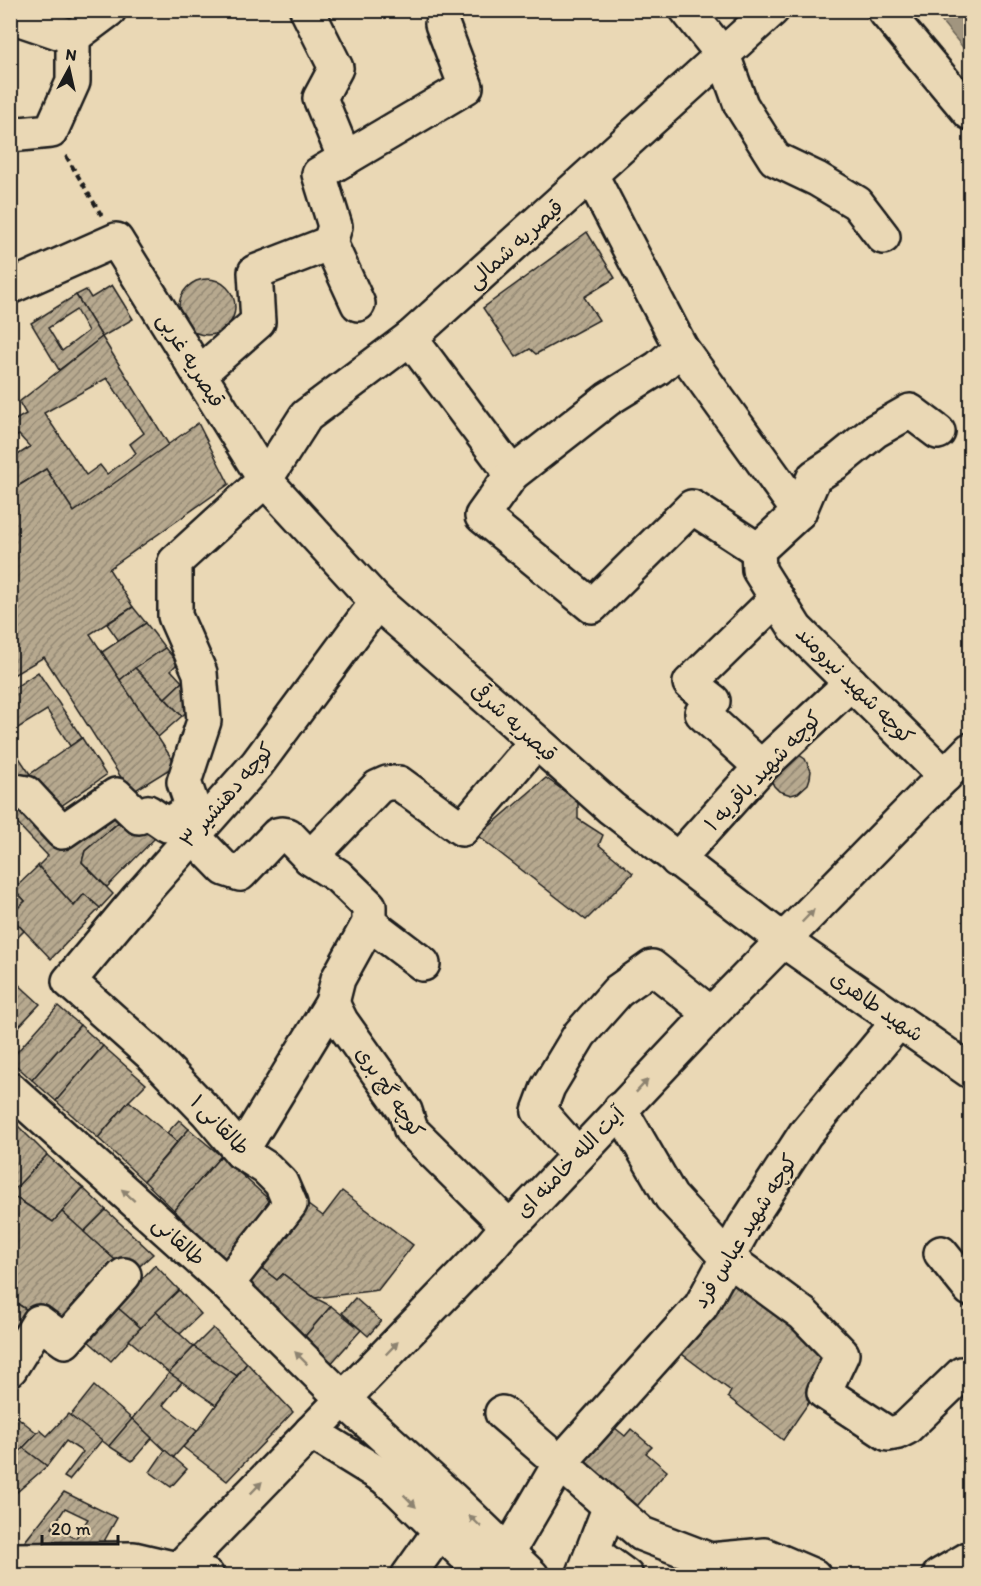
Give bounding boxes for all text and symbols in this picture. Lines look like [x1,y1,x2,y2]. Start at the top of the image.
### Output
north arrow [39,39,99,99]
text: N [64,44,78,65]
street label: قیصریه شمالی [461,194,569,295]
street label: قیصریه غربی [151,308,230,413]
street label: کوچه شهید نیرومند [790,620,920,750]
street label: قیصریه شرقی [466,677,562,767]
street label: کوچه شهید باقریه ۱ [699,705,827,837]
street label: کوچه دهنشیر ۳ [174,737,280,853]
one-way arrow [800,910,814,924]
street label: شهید طاهری [826,965,928,1047]
street label: کوچه گچ بری [349,1041,430,1143]
one-way arrow [635,1079,649,1093]
street label: طالقانی ۱ [184,1089,255,1162]
street label: آیت الله خامنه ای [510,1100,630,1223]
street label: کوچه شهید عباس فرد [687,1149,803,1313]
one-way arrow [121,1189,136,1202]
street label: طالقانی [146,1210,211,1272]
one-way arrow [384,1342,398,1356]
one-way arrow [294,1350,308,1365]
one-way arrow [249,1481,263,1496]
one-way arrow [402,1494,416,1508]
scale bar [42,1508,118,1546]
one-way arrow [468,1514,482,1528]
text: 20 m [51,1518,91,1540]

